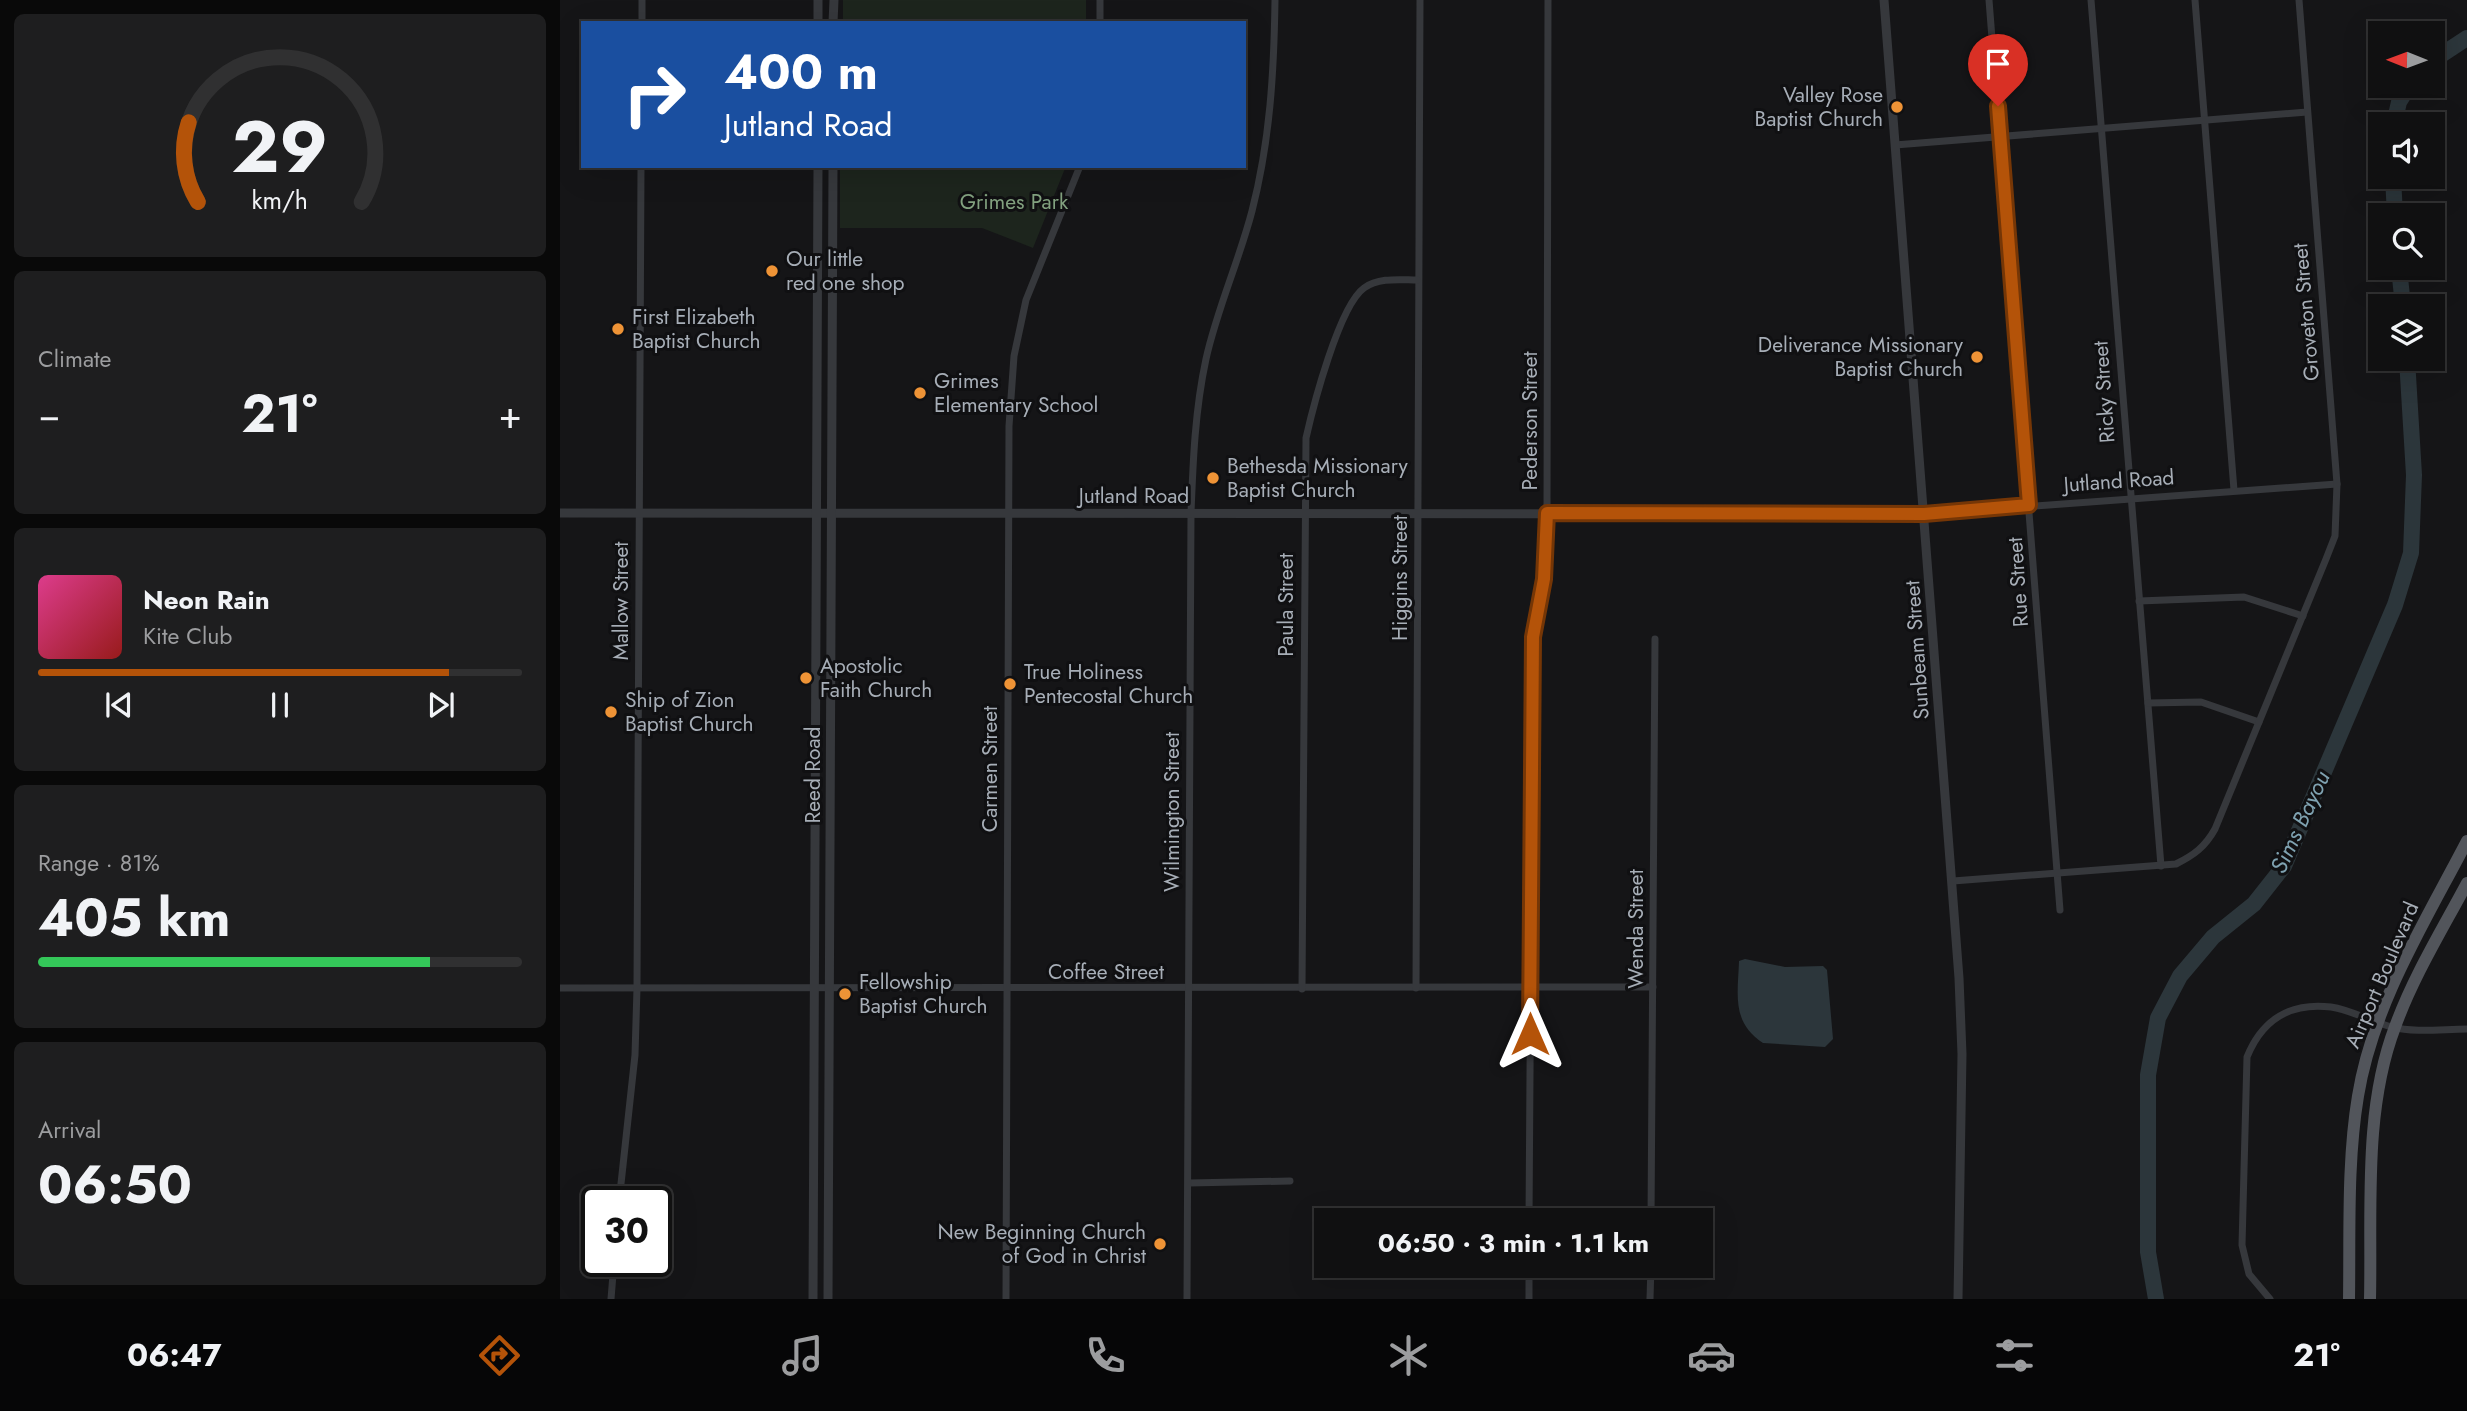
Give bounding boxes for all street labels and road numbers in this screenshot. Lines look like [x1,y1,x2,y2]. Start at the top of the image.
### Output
street label: Groveton Street [2285,242,2327,382]
street label: Ricky Street [2085,340,2123,444]
street label: Pederson Street [1515,351,1545,491]
street label: Jutland Road [2060,462,2175,500]
street label: Jutland Road [1076,481,1189,511]
street label: Higgins Street [1385,515,1415,641]
street label: Rue Street [2000,536,2036,628]
street label: Mallow Street [606,542,636,660]
street label: Paula Street [1271,553,1301,657]
street label: Sunbeam Street [1897,580,1937,720]
street label: Carmen Street [975,706,1005,832]
street label: Reed Road [798,727,828,823]
street label: Wilmington Street [1157,732,1187,892]
street label: Wenda Street [1621,869,1651,989]
street label: Airport Boulevard [2338,897,2426,1053]
street label: Coffee Street [1048,957,1164,987]

